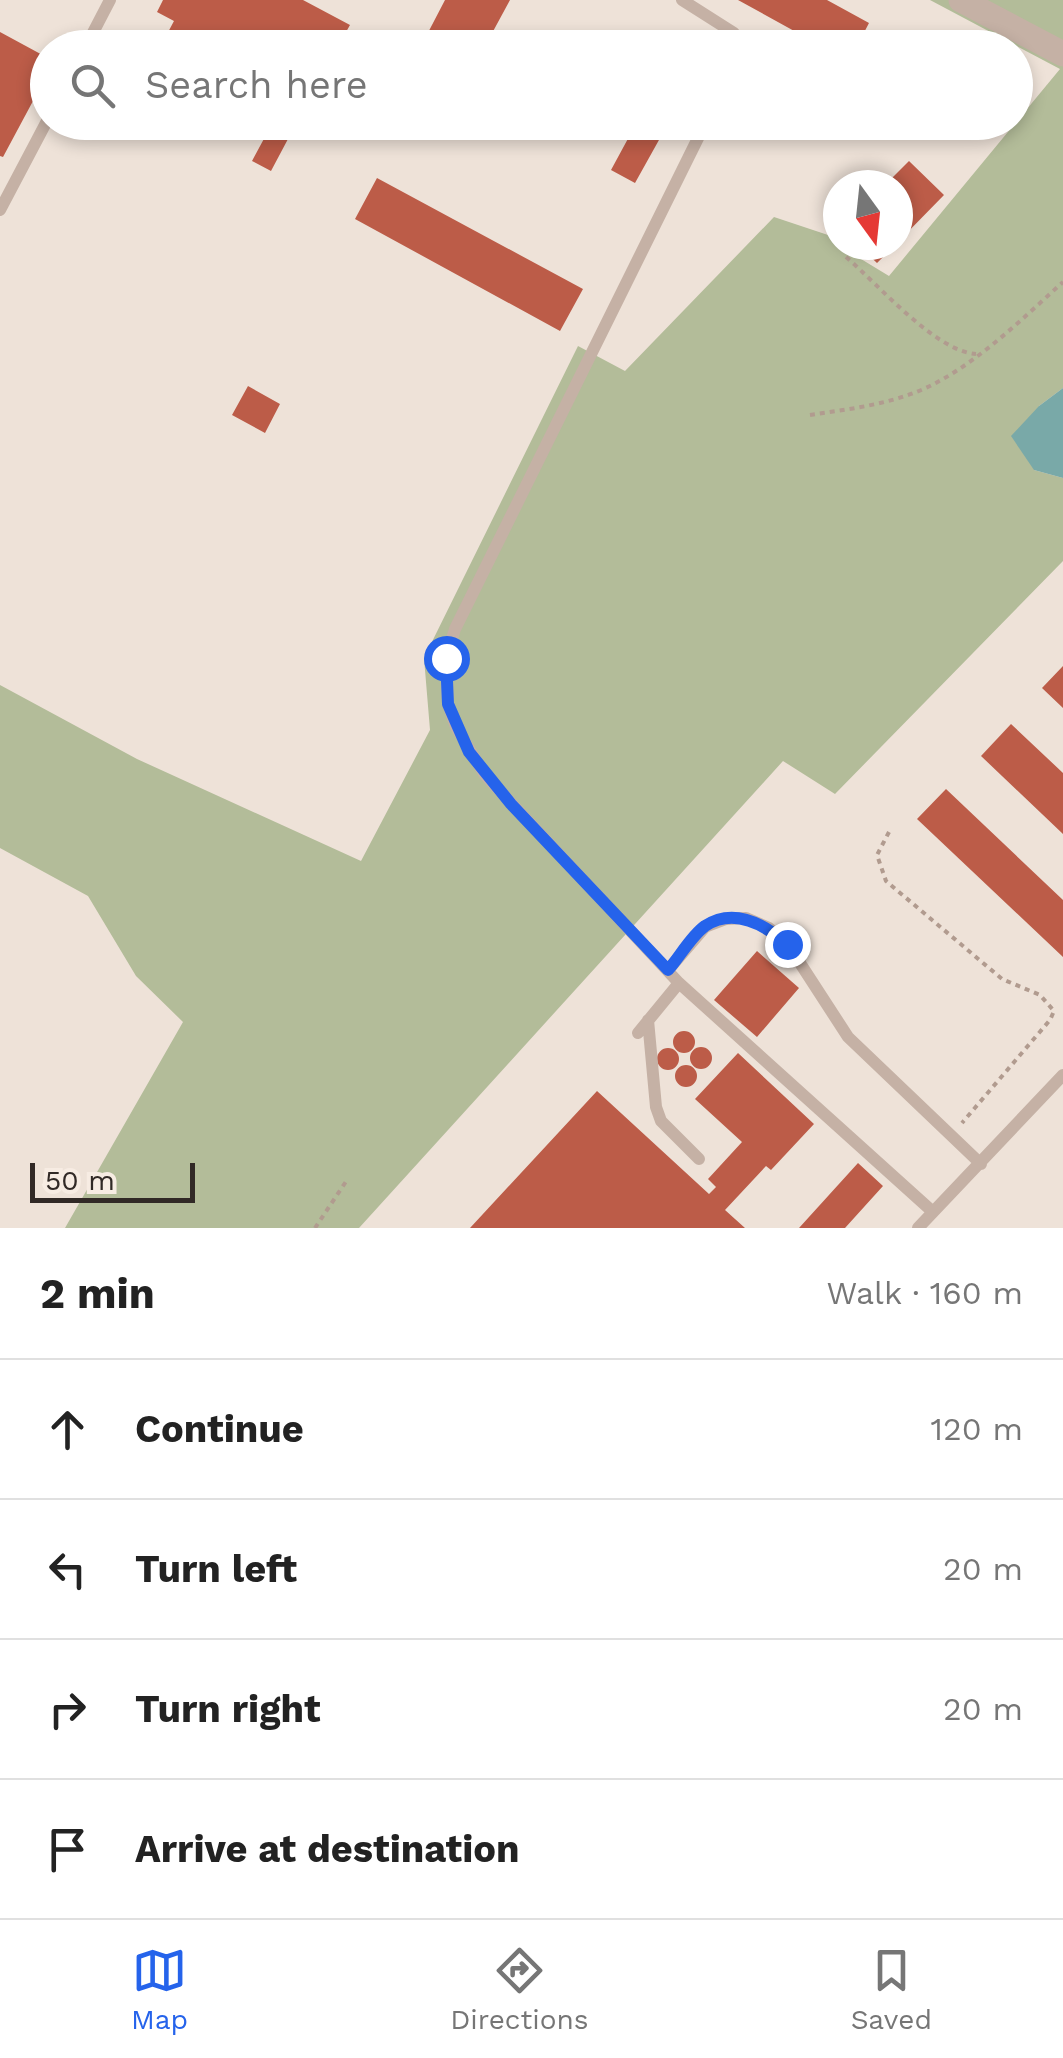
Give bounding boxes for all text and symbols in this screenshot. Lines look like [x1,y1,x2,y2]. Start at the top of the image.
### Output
search box [30,30,1033,140]
icon: search [65,58,120,113]
text: Search here [145,63,368,107]
north arrow [823,170,913,260]
route start [424,636,470,682]
route end [765,922,811,968]
scale bar [30,1158,195,1202]
text: 50 m [45,1164,115,1197]
text: 2 min [40,1269,155,1318]
text: Walk · 160 m [827,1274,1023,1312]
icon: ahead [40,1402,95,1457]
text: Continue [135,1407,304,1451]
text: 120 m [931,1410,1023,1448]
icon: left [40,1542,95,1597]
text: Turn left [135,1547,297,1591]
text: 20 m [943,1550,1023,1588]
icon: right [40,1682,95,1737]
text: Turn right [135,1687,321,1731]
text: 20 m [943,1690,1023,1728]
icon: arrive [40,1822,95,1877]
text: Arrive at destination [135,1827,520,1871]
tab: Map [131,1943,188,2036]
tab: Directions [450,1943,589,2036]
tab: Saved [851,1943,932,2036]

